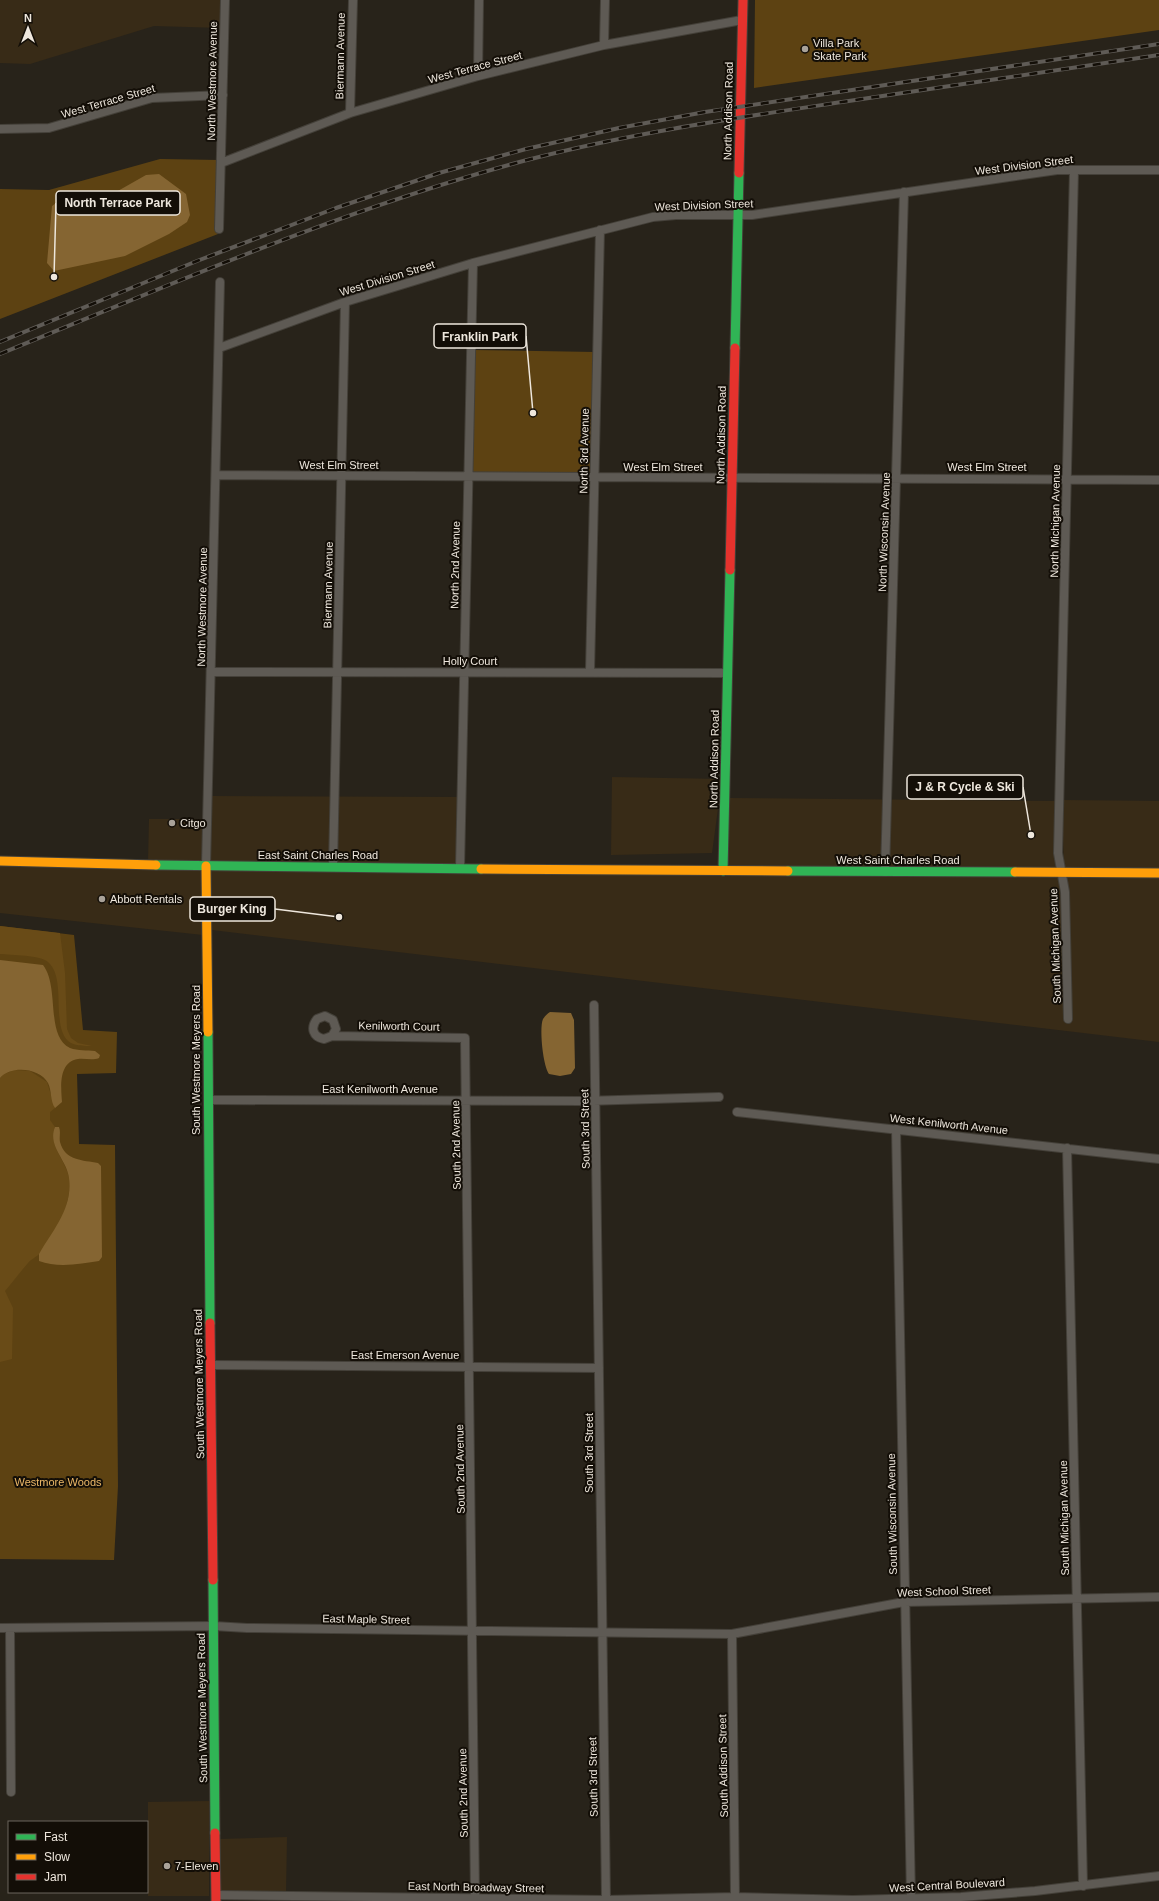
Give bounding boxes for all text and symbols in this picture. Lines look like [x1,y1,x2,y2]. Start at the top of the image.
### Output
north arrow [8,8,48,48]
text: N [24,12,32,24]
street label: Biermann Avenue [333,13,347,99]
street label: North Westmore Avenue [205,21,219,141]
place label: Villa Park Skate Park [813,37,867,62]
marker: Villa Park Skate Park [800,44,810,54]
street label: West Terrace Street [427,49,523,85]
street label: North Addison Road [721,62,735,160]
street label: West Terrace Street [60,82,156,120]
street label: West Division Street [974,153,1074,177]
callout: North Terrace Park [56,191,180,215]
text: North Terrace Park [64,196,172,210]
street label: West Division Street [654,197,754,213]
street label: West Division Street [338,258,436,298]
callout: Franklin Park [434,324,526,348]
text: Franklin Park [442,330,518,344]
street label: North Addison Road [714,386,728,484]
street label: North 3rd Avenue [577,408,591,494]
street label: West Elm Street [299,459,379,471]
street label: West Elm Street [623,461,703,473]
street label: West Elm Street [947,461,1027,473]
street label: North Michigan Avenue [1048,464,1062,578]
street label: North Wisconsin Avenue [876,472,892,592]
street label: North 2nd Avenue [448,521,462,609]
street label: Biermann Avenue [321,542,335,628]
street label: North Westmore Avenue [195,547,209,667]
street label: Holly Court [443,655,497,667]
street label: North Addison Road [707,710,721,808]
callout: J & R Cycle & Ski [907,775,1023,799]
text: J & R Cycle & Ski [915,780,1015,794]
place label: Citgo [180,817,206,829]
marker: Citgo [167,818,177,828]
street label: East Saint Charles Road [258,849,378,861]
street label: West Saint Charles Road [836,854,960,866]
street label: South Michigan Avenue [1047,888,1063,1004]
place label: Abbott Rentals [110,893,183,905]
marker: Abbott Rentals [97,894,107,904]
callout: Burger King [190,897,275,921]
text: Burger King [197,902,267,916]
street label: South Westmore Meyers Road [190,985,202,1135]
street label: Kenilworth Court [358,1019,440,1033]
street label: East Kenilworth Avenue [322,1083,438,1095]
street label: South 3rd Street [578,1089,592,1169]
street label: South 2nd Avenue [449,1100,463,1190]
street label: West Kenilworth Avenue [889,1112,1009,1136]
street label: South Westmore Meyers Road [192,1309,206,1459]
street label: East Emerson Avenue [351,1349,459,1361]
street label: South 3rd Street [583,1413,595,1493]
street label: South 2nd Avenue [453,1424,467,1514]
street label: South Wisconsin Avenue [885,1453,899,1575]
street label: South Michigan Avenue [1057,1460,1071,1576]
park label: Westmore Woods [14,1476,102,1488]
street label: West School Street [897,1583,991,1599]
street label: East Maple Street [322,1612,410,1626]
street label: South Westmore Meyers Road [195,1633,209,1783]
street label: South Addison Street [716,1714,730,1818]
street label: South 3rd Street [586,1737,600,1817]
street label: South 2nd Avenue [456,1748,470,1838]
legend [8,1821,148,1893]
text: Fast [44,1830,68,1844]
text: Slow [44,1850,70,1864]
place label: 7-Eleven [175,1860,218,1872]
marker: 7-Eleven [162,1861,172,1871]
text: Jam [44,1870,67,1884]
street label: West Central Boulevard [889,1876,1005,1894]
street label: East North Broadway Street [408,1880,544,1894]

